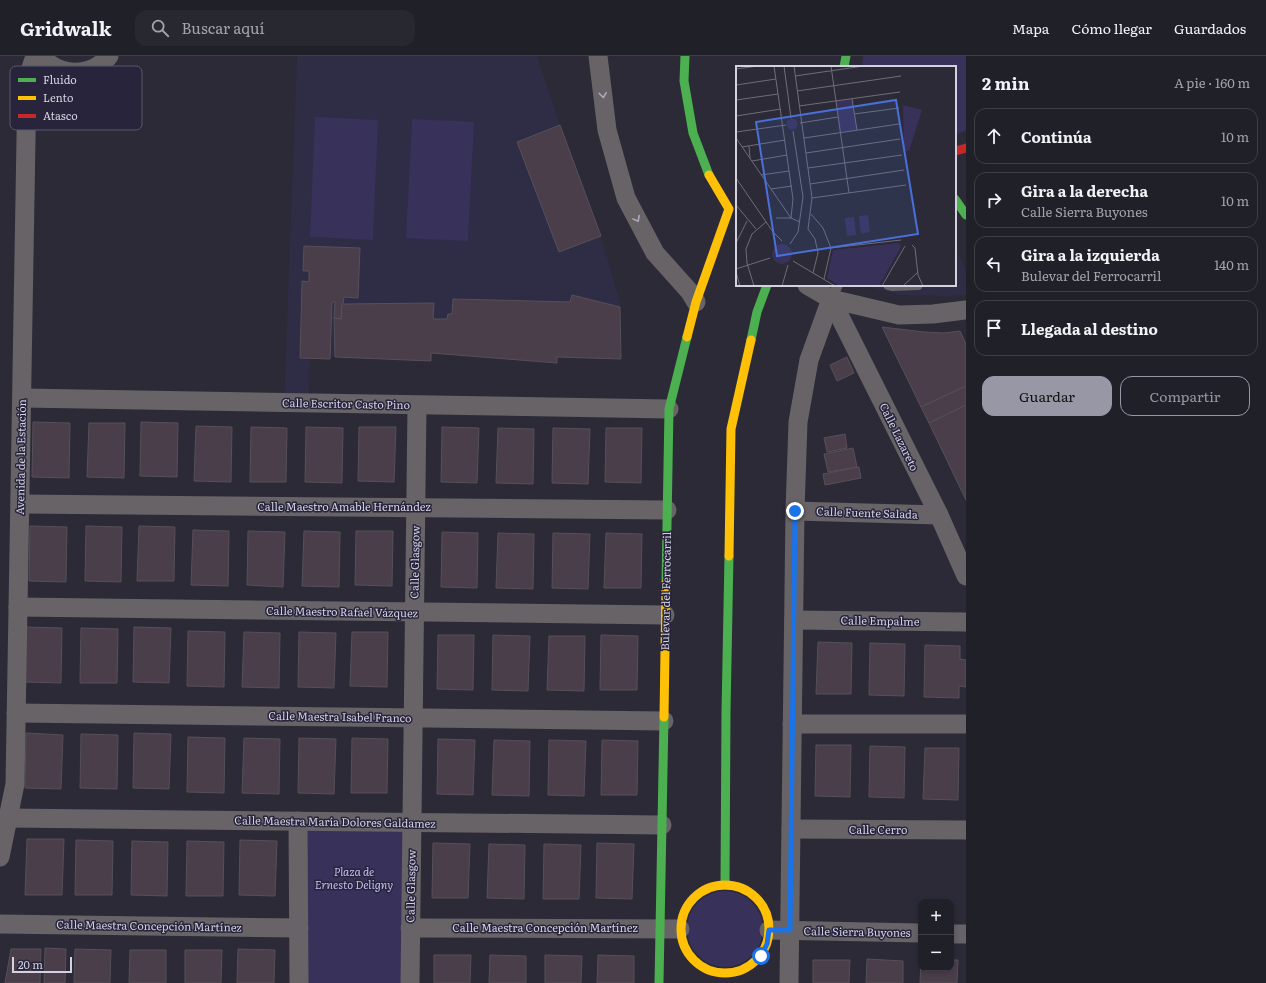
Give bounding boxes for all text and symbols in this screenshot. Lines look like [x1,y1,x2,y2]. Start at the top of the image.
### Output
search box [135,10,415,46]
text: Gridwalk [20,14,111,42]
text: Buscar aquí [181,16,265,39]
icon: search [149,17,171,39]
text: Mapa [1012,18,1049,38]
text: Cómo llegar [1071,18,1152,38]
text: Guardados [1174,18,1246,38]
legend [10,66,142,130]
inset map [736,66,956,286]
text: 2 min [982,70,1030,95]
text: Fluido [43,71,77,87]
text: A pie · 160 m [1174,73,1250,92]
text: Lento [43,89,73,105]
one-way arrow [598,92,607,98]
text: Atasco [43,107,78,123]
icon: ahead [983,125,1005,147]
text: Continúa [1021,125,1092,148]
text: 10 m [1221,127,1249,146]
text: Gira a la derecha [1021,179,1148,202]
icon: right [983,189,1005,211]
text: 10 m [1221,191,1249,210]
text: Calle Sierra Buyones [1021,202,1148,221]
one-way arrow [632,215,640,222]
text: Gira a la izquierda [1021,243,1160,266]
icon: left [983,253,1005,275]
text: 140 m [1214,255,1249,274]
text: Bulevar del Ferrocarril [1021,266,1161,285]
icon: arrive [983,317,1005,339]
text: Llegada al destino [1021,317,1158,340]
button: Guardar [982,376,1112,416]
button: Compartir [1120,376,1250,416]
street label: Calle Escritor Casto Pino [282,394,410,412]
street label: Avenida de la Estación [11,399,29,515]
street label: Calle Lazareto [876,400,923,473]
street label: Calle Maestro Amable Hernández [257,498,432,514]
route end [786,502,804,520]
street label: Calle Fuente Salada [816,502,918,522]
street label: Calle Glasgow [405,525,423,599]
street label: Bulevar del Ferrocarril [656,531,674,650]
street label: Calle Maestro Rafael Vázquez [266,602,419,620]
street label: Calle Empalme [840,611,920,629]
street label: Calle Maestra Isabel Franco [268,707,412,725]
street label: Calle Maestra María Dolores Galdamez [234,811,436,831]
street label: Calle Cerro [849,821,907,837]
street label: Calle Glasgow [401,849,419,923]
park label: Plaza de Ernesto Deligny [315,863,393,892]
map controls [918,899,954,971]
button: + [918,899,954,935]
street label: Calle Maestra Concepción Martínez [56,915,243,935]
street label: Calle Maestra Concepción Martínez [452,919,638,935]
street label: Calle Sierra Buyones [803,922,911,940]
button: − [918,935,954,971]
route start [752,947,770,965]
scale bar [12,955,72,974]
text: 20 m [18,956,43,972]

